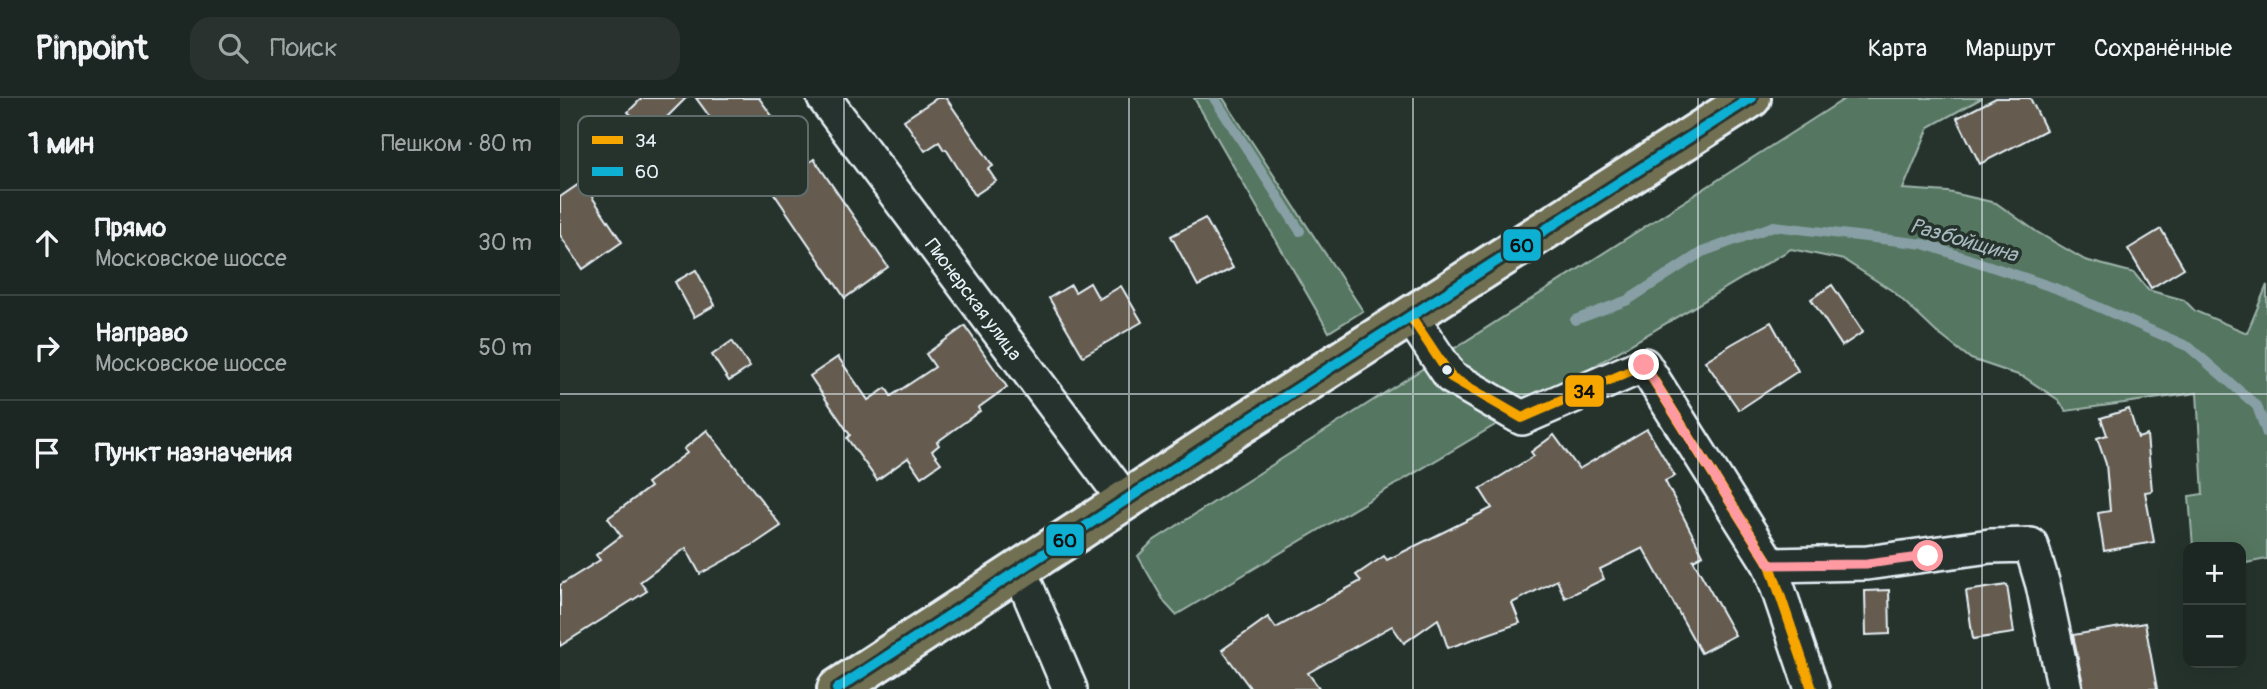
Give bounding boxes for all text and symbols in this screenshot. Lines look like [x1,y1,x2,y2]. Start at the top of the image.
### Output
search box [190,17,680,80]
text: Pinpoint [35,28,148,69]
icon: search [214,29,252,67]
text: Поиск [270,32,338,64]
text: Карта [1868,34,1927,63]
text: Маршрут [1965,34,2056,63]
text: Сохранённые [2094,34,2232,63]
legend [578,116,808,196]
text: 1 мин [28,125,94,162]
text: Пешком · 80 m [381,129,532,158]
text: 34 [635,129,657,153]
text: 60 [635,160,659,184]
text: Прямо [95,212,166,244]
water label: Разбойщина [1907,212,2022,269]
icon: ahead [28,224,66,262]
text: 30 m [478,228,532,257]
line badge: 60 [1502,228,1542,262]
street label: Пионерская улица [920,234,1027,365]
text: 60 [1510,234,1534,258]
text: Московское шоссе [95,244,287,273]
text: Направо [95,317,188,349]
icon: right [28,329,66,367]
text: 50 m [478,333,532,362]
text: Московское шоссе [95,349,287,378]
route end [1628,349,1659,380]
unlabelled marker [1440,363,1454,377]
line badge: 34 [1564,374,1605,408]
text: 34 [1573,380,1595,404]
icon: arrive [28,434,66,472]
text: Пункт назначения [95,437,292,469]
line badge: 60 [1045,523,1085,557]
text: 60 [1053,529,1077,553]
route start [1912,540,1943,571]
map controls [2183,542,2246,668]
button: + [2183,542,2246,605]
button: − [2183,605,2246,668]

